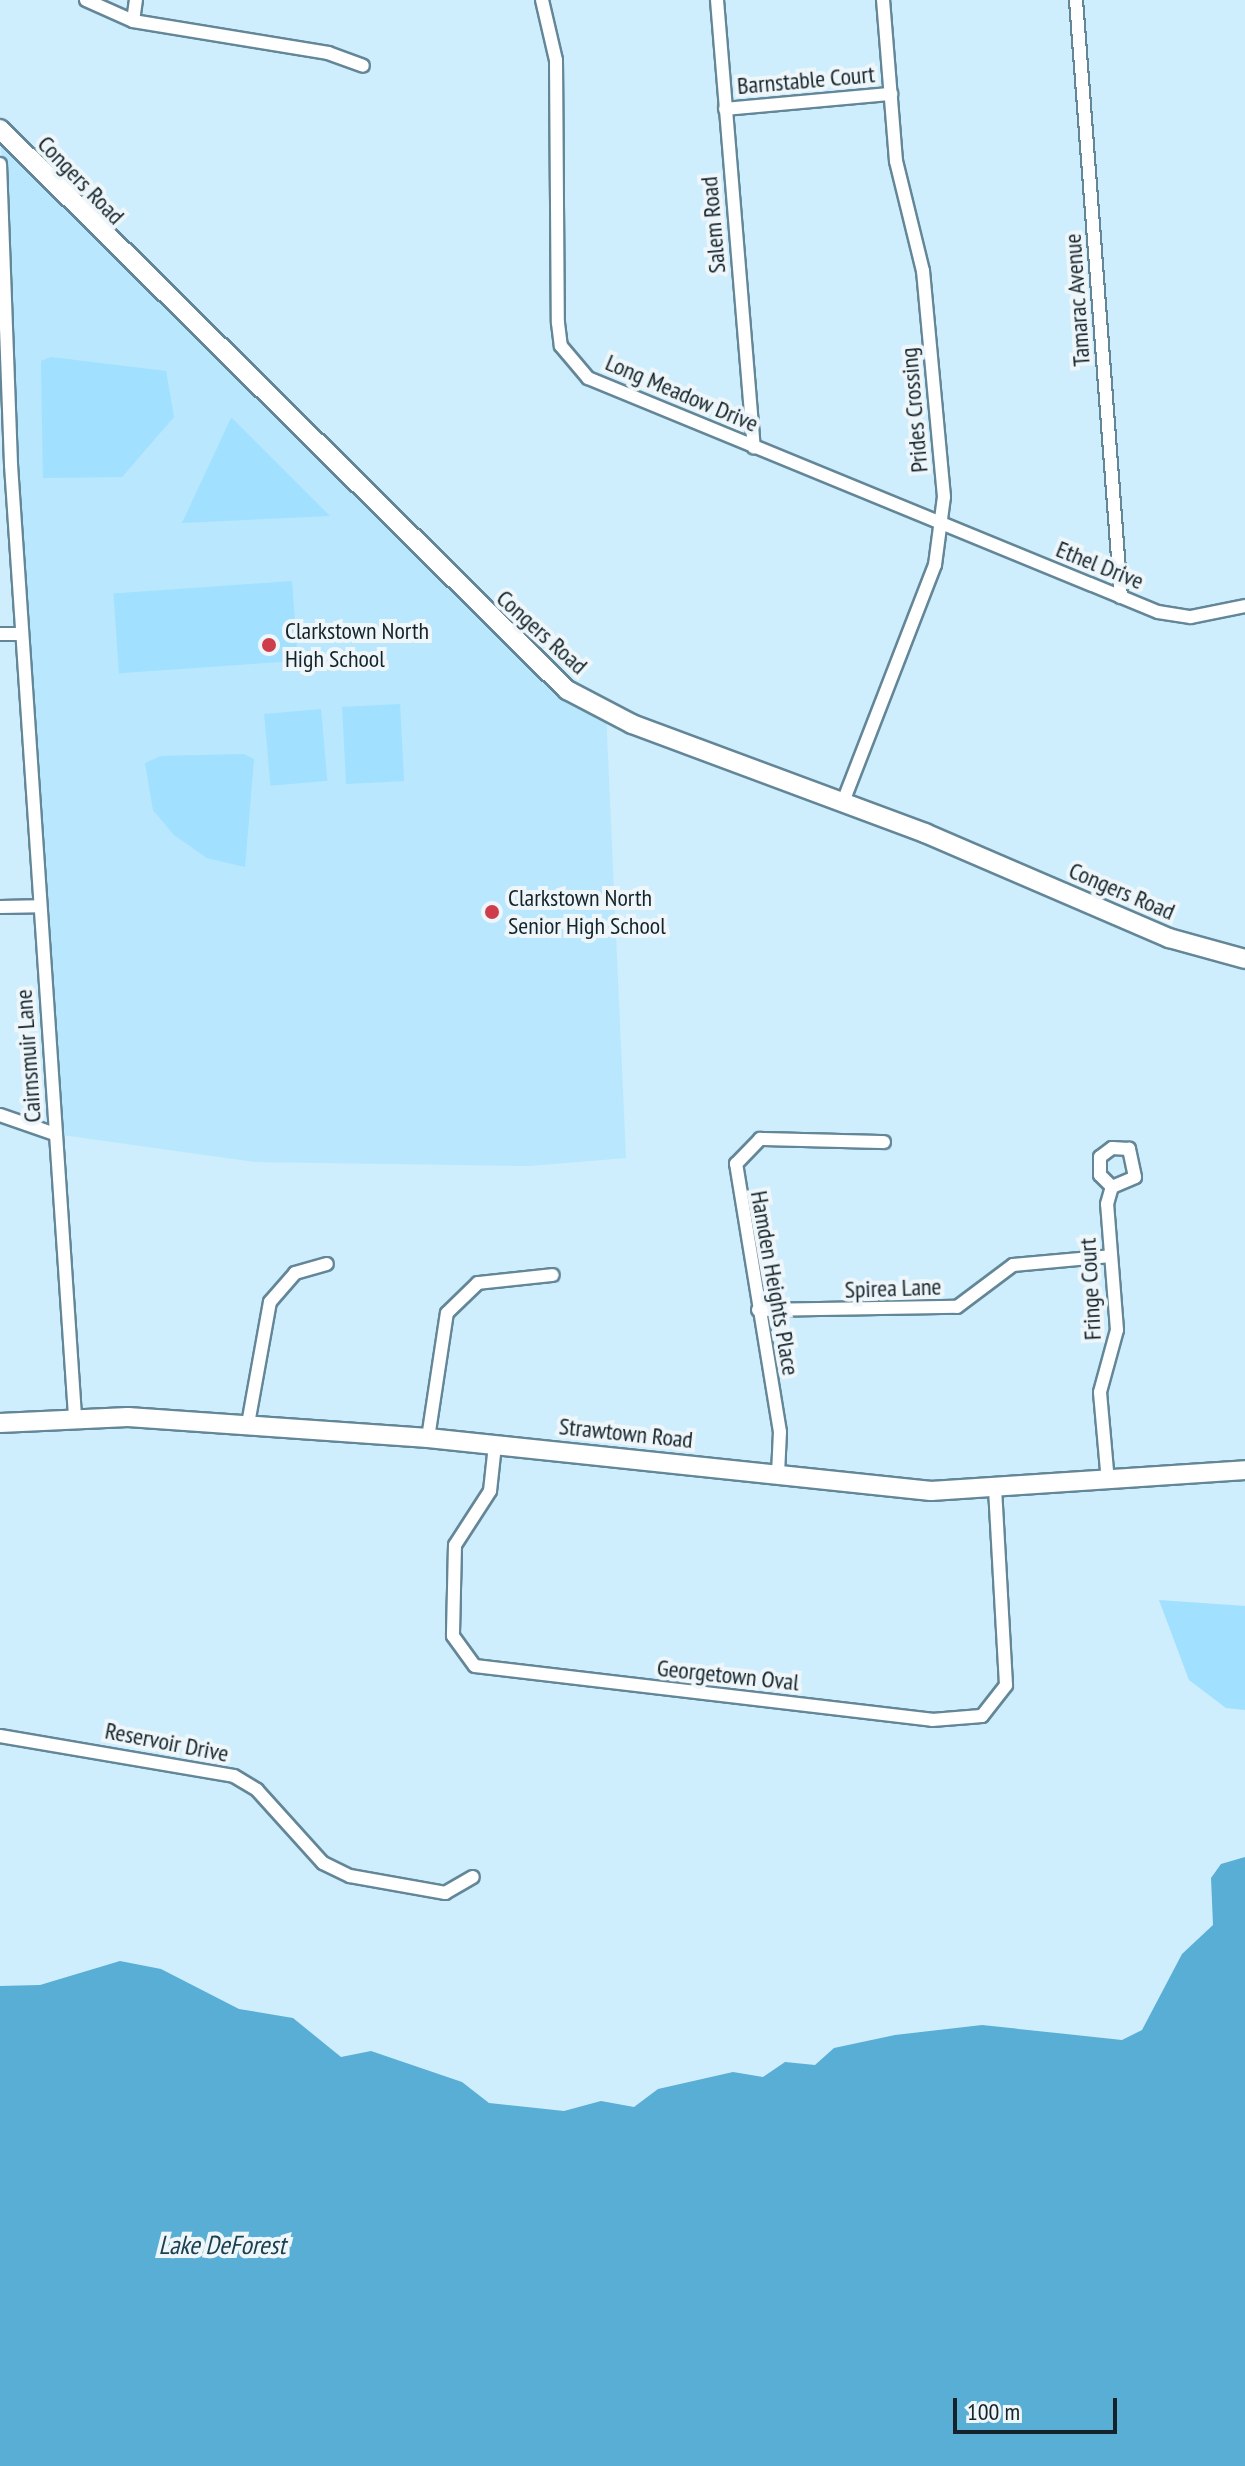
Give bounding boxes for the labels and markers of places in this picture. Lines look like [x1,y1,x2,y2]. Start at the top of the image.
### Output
place label: Clarkstown North High School [285,617,429,673]
marker: Clarkstown North High School [260,636,278,654]
place label: Clarkstown North Senior High School [508,884,666,940]
marker: Clarkstown North Senior High School [483,903,501,921]

